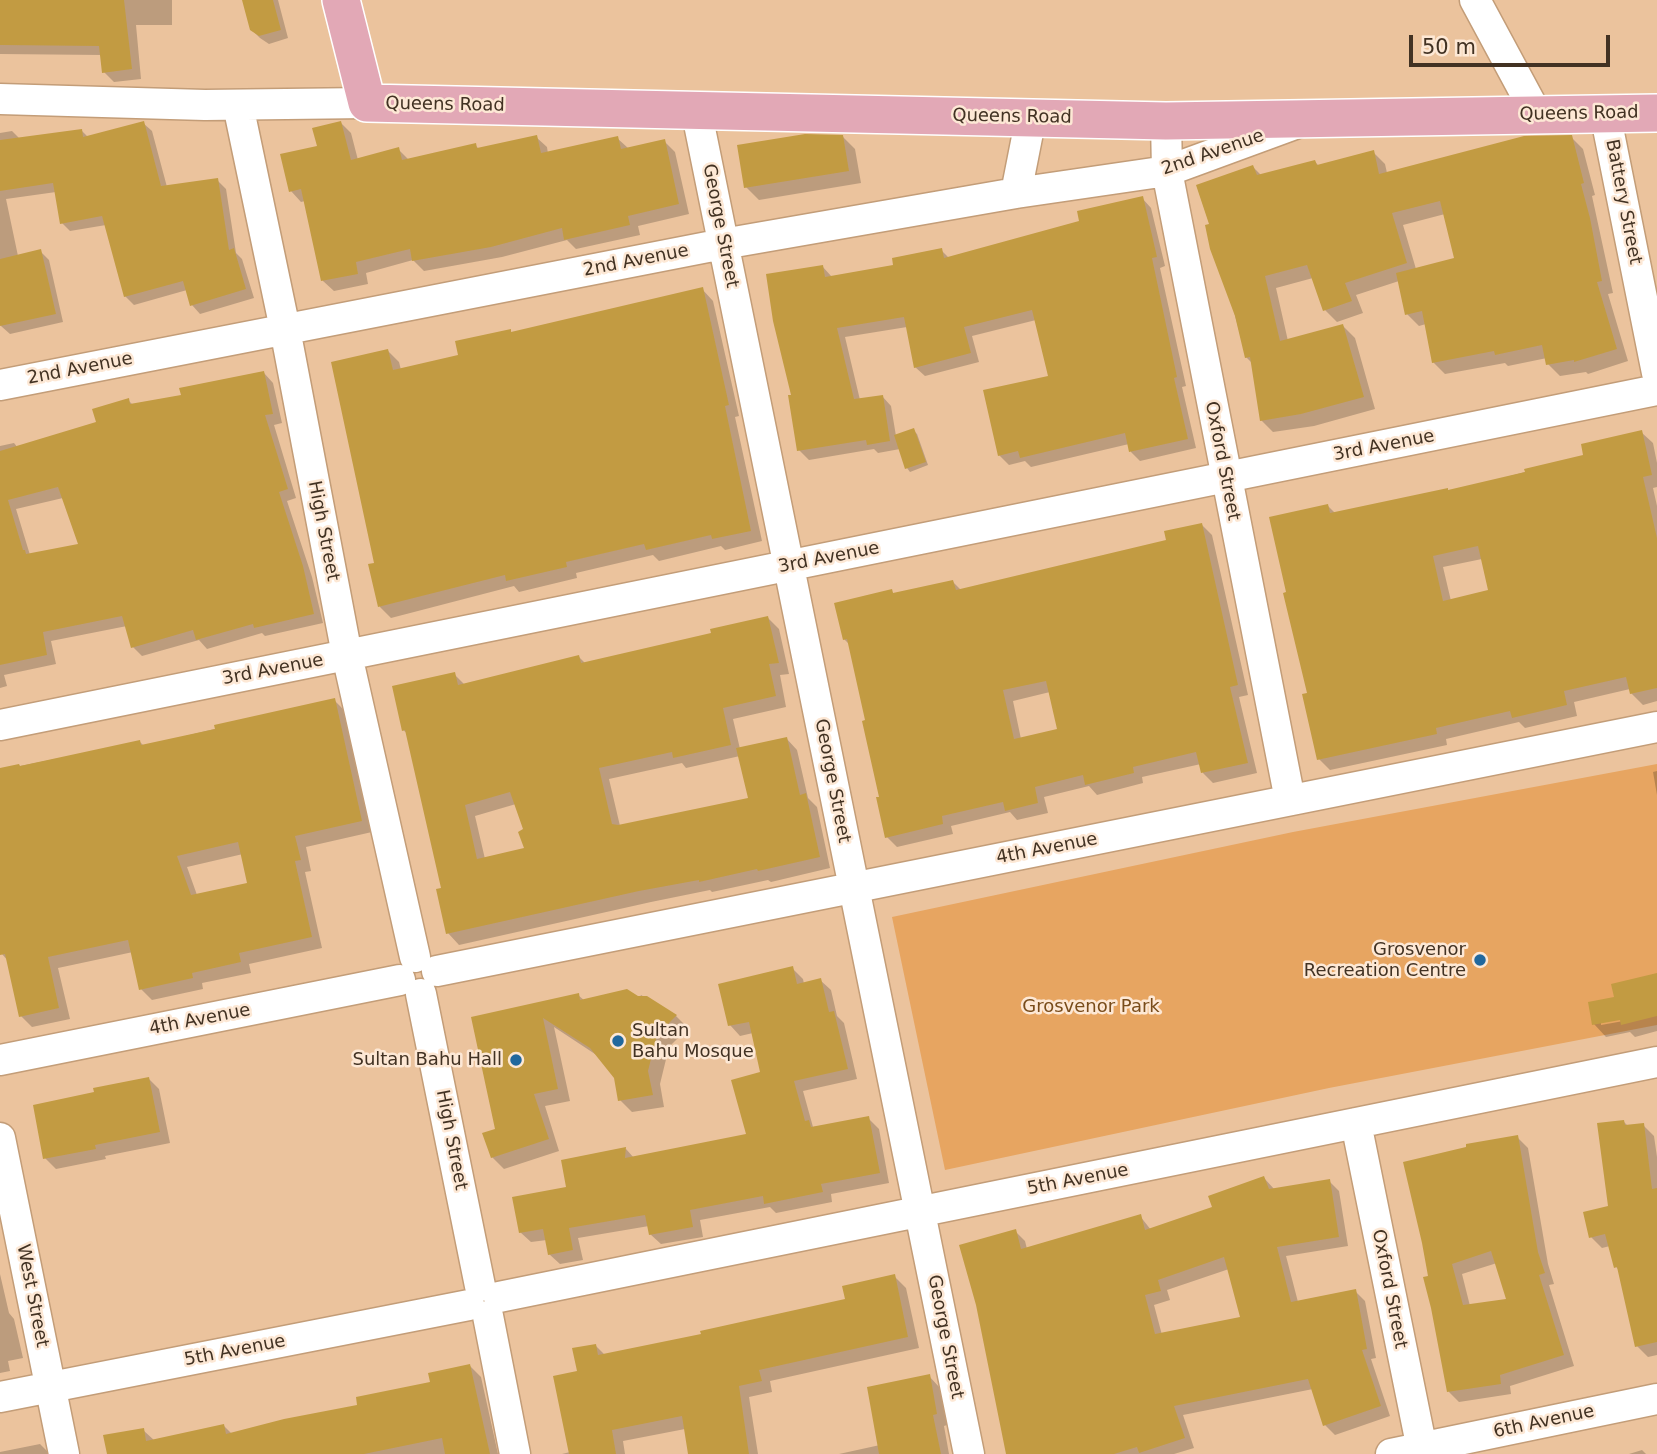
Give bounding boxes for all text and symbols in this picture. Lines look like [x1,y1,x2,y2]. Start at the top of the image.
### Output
scale bar [1412,21,1613,65]
text: 50 m [1422,35,1476,59]
street label: Queens Road [385,93,505,117]
street label: Queens Road [1519,102,1639,126]
street label: Queens Road [952,105,1072,129]
street label: 2nd Avenue [1159,125,1267,181]
street label: Battery Street [1600,138,1646,266]
street label: George Street [697,162,743,290]
street label: 2nd Avenue [581,240,691,282]
street label: 2nd Avenue [25,348,135,390]
street label: Oxford Street [1200,400,1244,522]
street label: 3rd Avenue [1332,426,1436,466]
street label: High Street [303,479,343,583]
street label: 3rd Avenue [777,538,881,578]
street label: 3rd Avenue [221,650,325,690]
street label: George Street [809,717,855,845]
street label: 4th Avenue [995,829,1099,869]
place label: Grosvenor Recreation Centre [1304,939,1466,982]
marker: Grosvenor Recreation Centre [1472,952,1488,968]
park label: Grosvenor Park [1022,996,1160,1018]
street label: 4th Avenue [148,1000,252,1040]
place label: Sultan Bahu Mosque [632,1020,754,1062]
marker: Sultan Bahu Mosque [610,1033,626,1049]
place label: Sultan Bahu Hall [352,1049,502,1071]
marker: Sultan Bahu Hall [508,1052,524,1068]
street label: High Street [431,1088,471,1192]
street label: 5th Avenue [1026,1160,1130,1200]
street label: Oxford Street [1367,1228,1411,1350]
street label: West Street [11,1243,53,1349]
street label: George Street [922,1273,968,1401]
street label: 5th Avenue [183,1331,287,1371]
street label: 6th Avenue [1492,1401,1596,1443]

